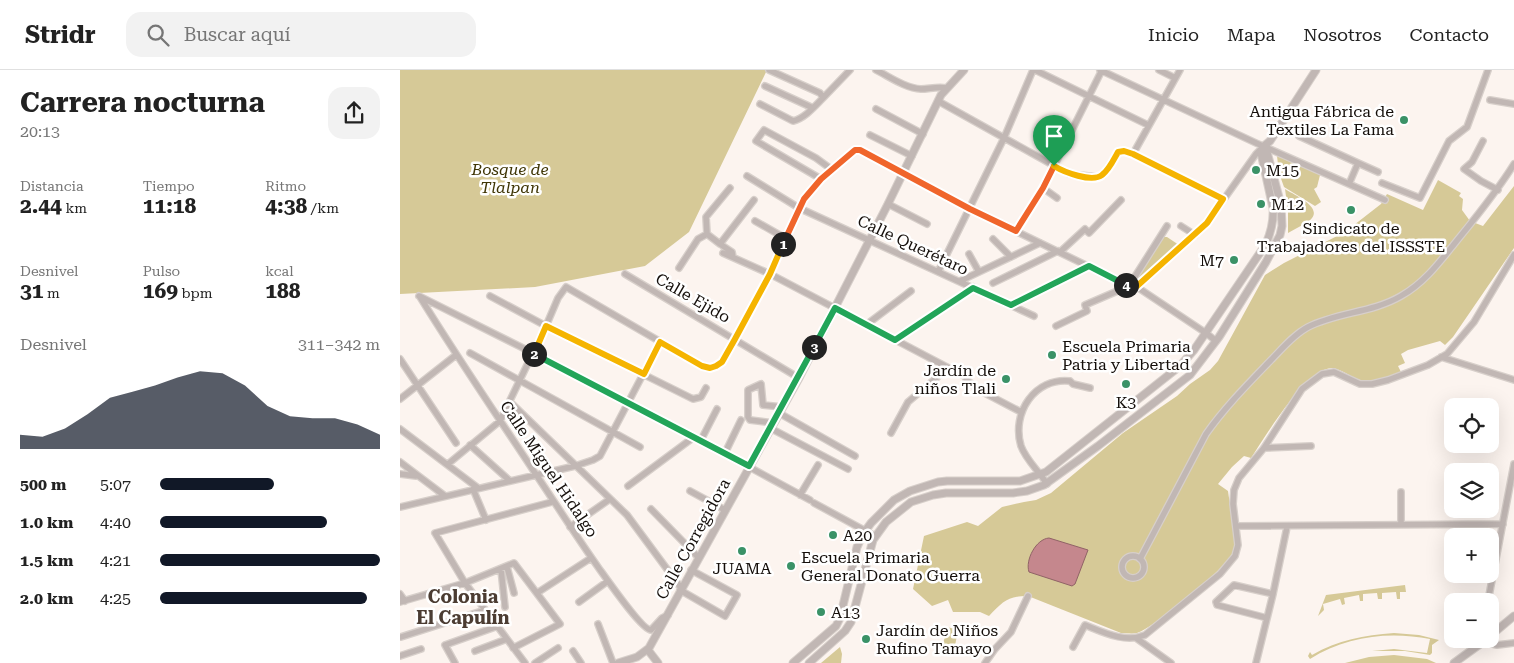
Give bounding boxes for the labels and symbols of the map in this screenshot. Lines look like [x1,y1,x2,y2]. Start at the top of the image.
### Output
place label: Antigua Fábrica de Textiles La Fama [1249,102,1394,139]
marker: Antigua Fábrica de Textiles La Fama [1398,114,1410,126]
pin [1033,115,1075,166]
park label: Bosque de Tlalpan [470,160,549,197]
place label: M15 [1266,161,1299,180]
marker: M15 [1250,164,1262,176]
place label: M12 [1271,195,1304,214]
marker: M12 [1255,198,1267,210]
marker: Sindicato de Trabajadores del ISSSTE [1345,204,1357,216]
street label: Calle Querétaro [854,211,972,279]
place label: Sindicato de Trabajadores del ISSSTE [1257,219,1445,256]
pin: 1 [770,232,796,256]
place label: M7 [1200,251,1224,270]
marker: M7 [1228,254,1240,266]
street label: Calle Ejido [652,269,734,327]
pin: 4 [1114,272,1138,298]
pin: 3 [802,334,826,360]
place label: Escuela Primaria Patria y Libertad [1062,337,1191,374]
pin: 2 [522,342,546,366]
marker: Escuela Primaria Patria y Libertad [1046,349,1058,361]
place label: Jardín de niños Tlali [914,361,996,398]
marker: Jardín de niños Tlali [1000,373,1012,385]
marker: K3 [1120,378,1132,390]
place label: K3 [1116,393,1136,412]
street label: Calle Miguel Hidalgo [496,397,602,541]
street label: Calle Corregidora [652,475,734,603]
place label: A20 [843,526,872,545]
marker: A20 [827,529,839,541]
marker: JUAMA [736,545,748,557]
place label: Escuela Primaria General Donato Guerra [801,548,980,585]
place label: JUAMA [713,559,772,578]
marker: Escuela Primaria General Donato Guerra [785,560,797,572]
district label: Colonia El Capulín [416,586,510,628]
place label: A13 [831,603,860,622]
marker: A13 [815,606,827,618]
place label: Jardín de Niños Rufino Tamayo [876,621,999,658]
marker: Jardín de Niños Rufino Tamayo [860,633,872,645]

